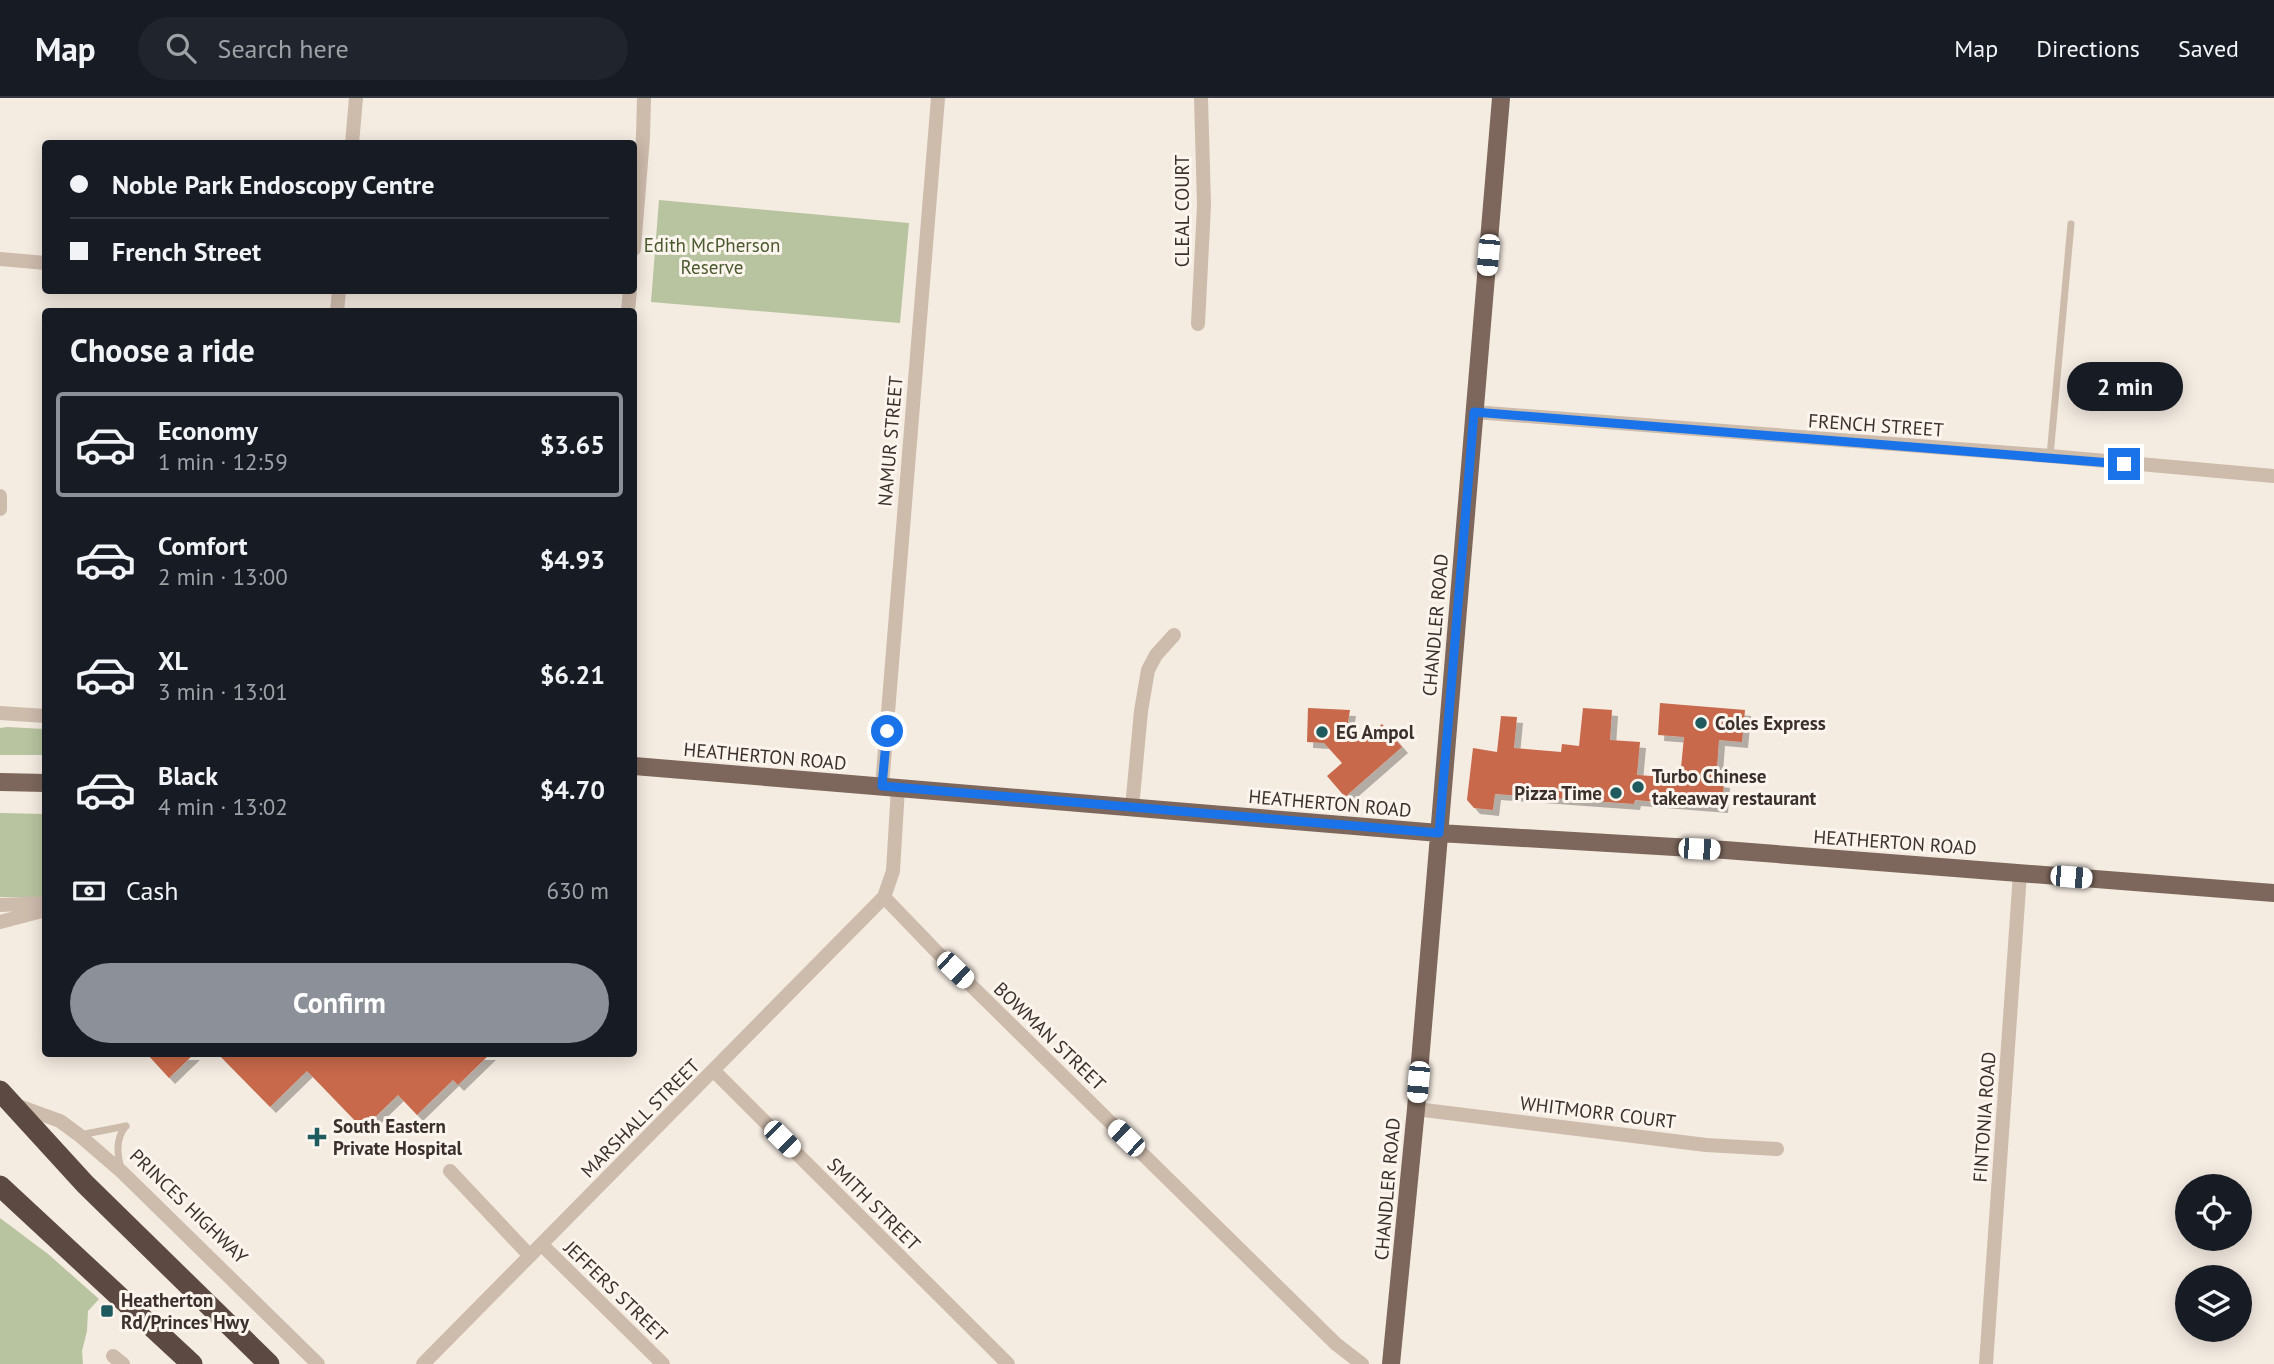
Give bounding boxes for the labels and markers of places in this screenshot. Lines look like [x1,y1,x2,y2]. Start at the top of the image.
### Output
place label: Coles Express [1715,711,1826,735]
marker: Coles Express [1693,715,1709,731]
place label: EG Ampol [1336,720,1415,744]
marker: EG Ampol [1314,724,1330,740]
place label: Turbo Chinese takeaway restaurant [1652,764,1817,810]
marker: Turbo Chinese takeaway restaurant [1630,779,1646,795]
place label: Pizza Time [1514,781,1602,805]
marker: Pizza Time [1608,785,1624,801]
place label: South Eastern Private Hospital [333,1114,463,1160]
marker: South Eastern Private Hospital [307,1127,327,1147]
place label: Heatherton Rd/Princes Hwy [121,1288,250,1334]
marker: Heatherton Rd/Princes Hwy [99,1303,115,1319]

